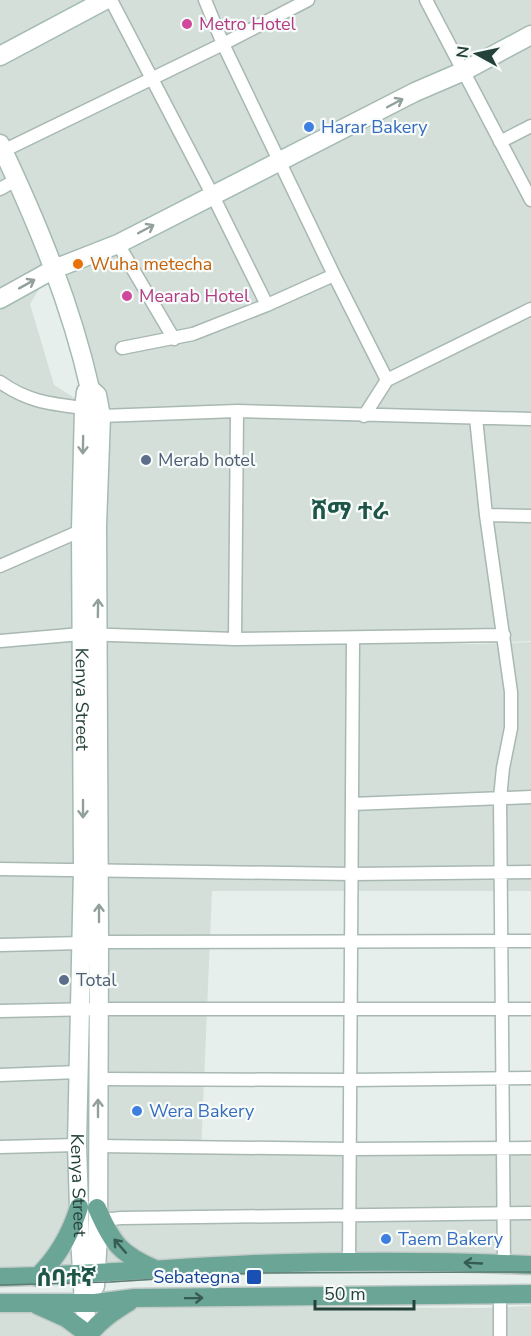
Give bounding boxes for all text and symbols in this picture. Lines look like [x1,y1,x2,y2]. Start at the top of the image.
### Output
place label: Metro Hotel [199,12,297,36]
marker: Metro Hotel [180,17,194,31]
north arrow [447,24,507,84]
text: N [451,45,475,60]
one-way arrow [386,97,403,109]
place label: Harar Bakery [321,115,428,139]
marker: Harar Bakery [302,120,316,134]
one-way arrow [137,223,154,235]
place label: Wuha metecha [90,252,212,276]
marker: Wuha metecha [71,257,85,271]
one-way arrow [18,278,35,290]
place label: Mearab Hotel [139,284,250,308]
marker: Mearab Hotel [120,289,134,303]
one-way arrow [77,435,89,455]
place label: Merab hotel [158,448,256,472]
marker: Merab hotel [139,453,153,467]
district label: ሸማ ተራ [311,495,390,527]
one-way arrow [92,598,104,618]
street label: Kenya Street [70,648,94,752]
one-way arrow [77,799,89,819]
one-way arrow [93,903,105,923]
place label: Total [76,968,117,992]
marker: Total [57,973,71,987]
one-way arrow [92,1098,103,1118]
place label: Wera Bakery [149,1099,255,1123]
marker: Wera Bakery [130,1104,144,1118]
street label: Kenya Street [65,1133,92,1238]
place label: Taem Bakery [398,1227,504,1251]
marker: Taem Bakery [379,1232,393,1246]
one-way arrow [113,1239,127,1255]
one-way arrow [463,1257,483,1268]
district label: ሰባተኛ [36,1262,96,1294]
place label: Sebategna [153,1265,240,1289]
marker: Sebategna [245,1268,263,1286]
scale bar [315,1273,414,1311]
text: 50 m [324,1282,366,1306]
one-way arrow [183,1292,203,1303]

